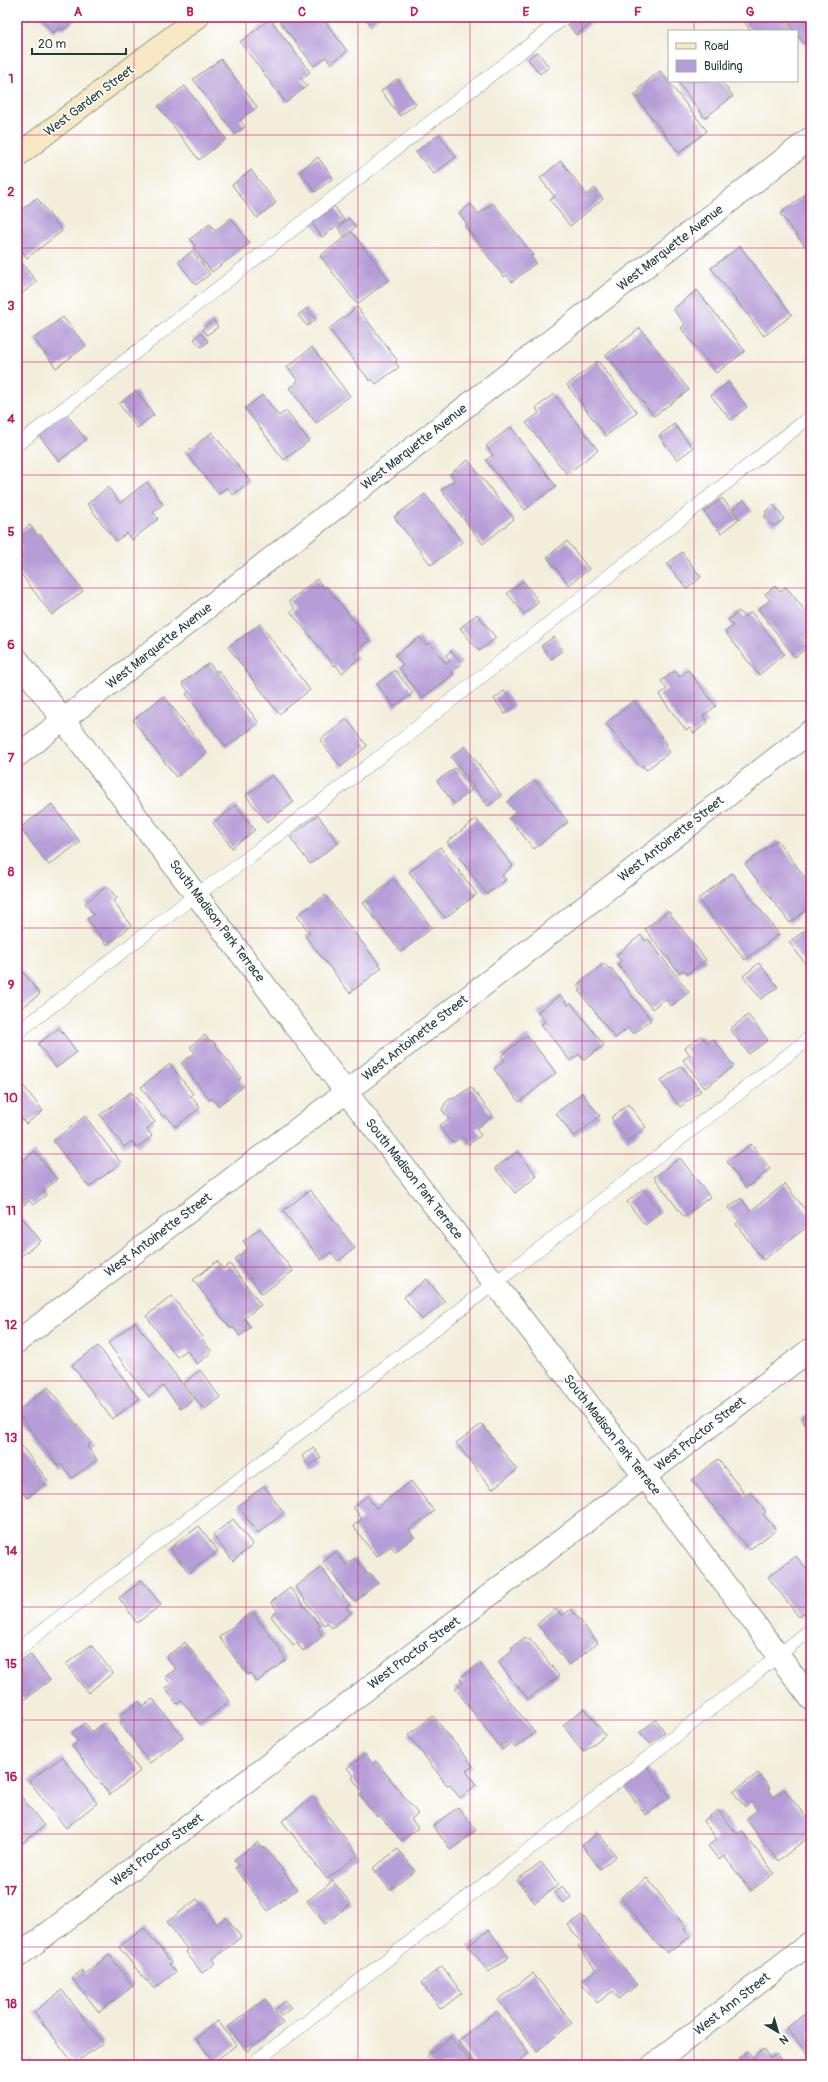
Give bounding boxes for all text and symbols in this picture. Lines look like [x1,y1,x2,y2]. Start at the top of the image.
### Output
text: A [74,4,83,20]
text: B [186,4,194,20]
text: C [298,4,306,20]
text: D [410,4,418,20]
text: E [523,4,530,20]
text: F [634,4,642,20]
text: G [746,4,755,20]
scale bar [32,30,126,56]
legend [668,30,798,82]
text: 20 m [38,37,67,52]
text: Road [704,39,729,54]
text: Building [704,59,743,74]
street label: West Garden Street [41,62,138,140]
text: 1 [8,71,14,87]
text: 2 [7,184,15,200]
street label: West Marquette Avenue [614,201,727,294]
text: 3 [7,298,15,314]
street label: West Marquette Avenue [358,400,471,493]
text: 4 [7,411,15,427]
text: 5 [7,524,15,540]
street label: West Marquette Avenue [103,599,216,692]
text: 6 [7,637,15,653]
text: 7 [8,750,15,766]
street label: West Antoinette Street [615,792,728,885]
street label: South Madison Park Terrace [166,857,269,986]
text: 8 [8,864,15,880]
text: 9 [8,977,15,993]
street label: West Antoinette Street [359,991,472,1084]
text: 10 [4,1090,18,1106]
street label: South Madison Park Terrace [362,1115,467,1243]
street label: West Antoinette Street [101,1189,215,1281]
text: 11 [6,1203,16,1219]
text: 12 [5,1317,17,1333]
street label: South Madison Park Terrace [560,1371,665,1499]
street label: West Proctor Street [651,1393,749,1475]
text: 13 [5,1430,17,1446]
text: 14 [5,1543,18,1559]
street label: West Proctor Street [365,1613,464,1693]
text: 15 [5,1656,17,1672]
text: 16 [5,1769,18,1785]
street label: West Proctor Street [108,1810,207,1890]
text: 17 [5,1883,17,1899]
street label: West Ann Street [691,1969,774,2039]
text: 18 [5,1996,17,2012]
north arrow [758,2012,798,2052]
text: N [776,2032,791,2047]

